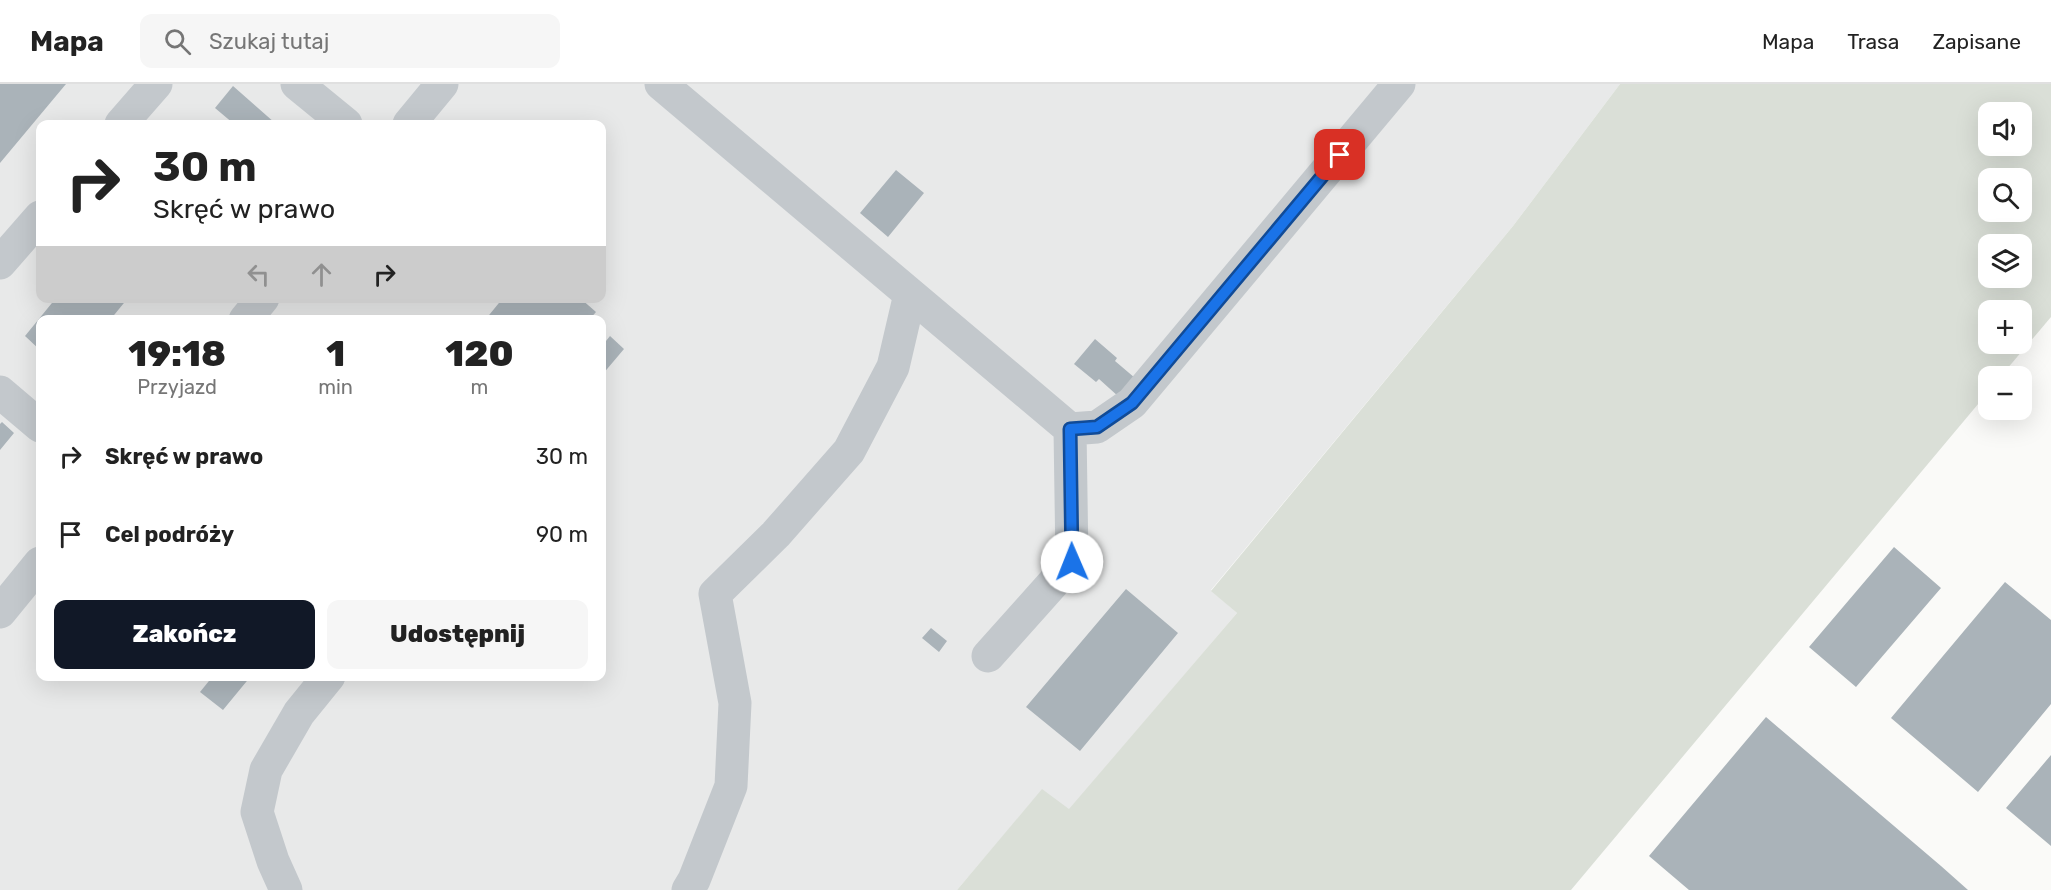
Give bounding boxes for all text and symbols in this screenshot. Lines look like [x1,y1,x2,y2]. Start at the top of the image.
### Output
search box [140,14,560,68]
text: Mapa [30,25,104,58]
icon: search [161,25,194,58]
text: Szukaj tutaj [209,28,329,55]
text: Mapa [1762,29,1814,54]
text: Trasa [1847,29,1899,54]
text: Zapisane [1932,29,2021,54]
map controls [1978,102,2032,420]
button: sound [1978,102,2032,156]
pin [1314,129,1365,180]
icon: arrive [1323,138,1356,171]
text: 30 m [153,142,257,192]
icon: right [54,144,132,222]
button: search [1978,168,2032,222]
text: Skręć w prawo [153,193,335,225]
button: layers [1978,234,2032,288]
icon: left [242,258,275,291]
icon: ahead [305,258,338,291]
icon: right [368,258,401,291]
button: + [1978,300,2032,354]
text: 19:18 [128,332,226,375]
text: 1 [326,332,345,375]
text: 120 [445,332,514,375]
button: − [1978,366,2032,420]
text: Przyjazd [137,375,217,399]
text: min [318,375,353,399]
text: m [471,375,488,399]
icon: right [54,440,87,473]
text: Skręć w prawo [105,443,263,470]
text: 30 m [536,443,588,470]
icon: arrive [54,518,87,551]
text: Cel podróży [105,521,234,548]
text: 90 m [536,521,588,548]
position arrow [1040,530,1104,594]
button: Zakończ [54,600,315,669]
button: Udostępnij [327,600,588,669]

